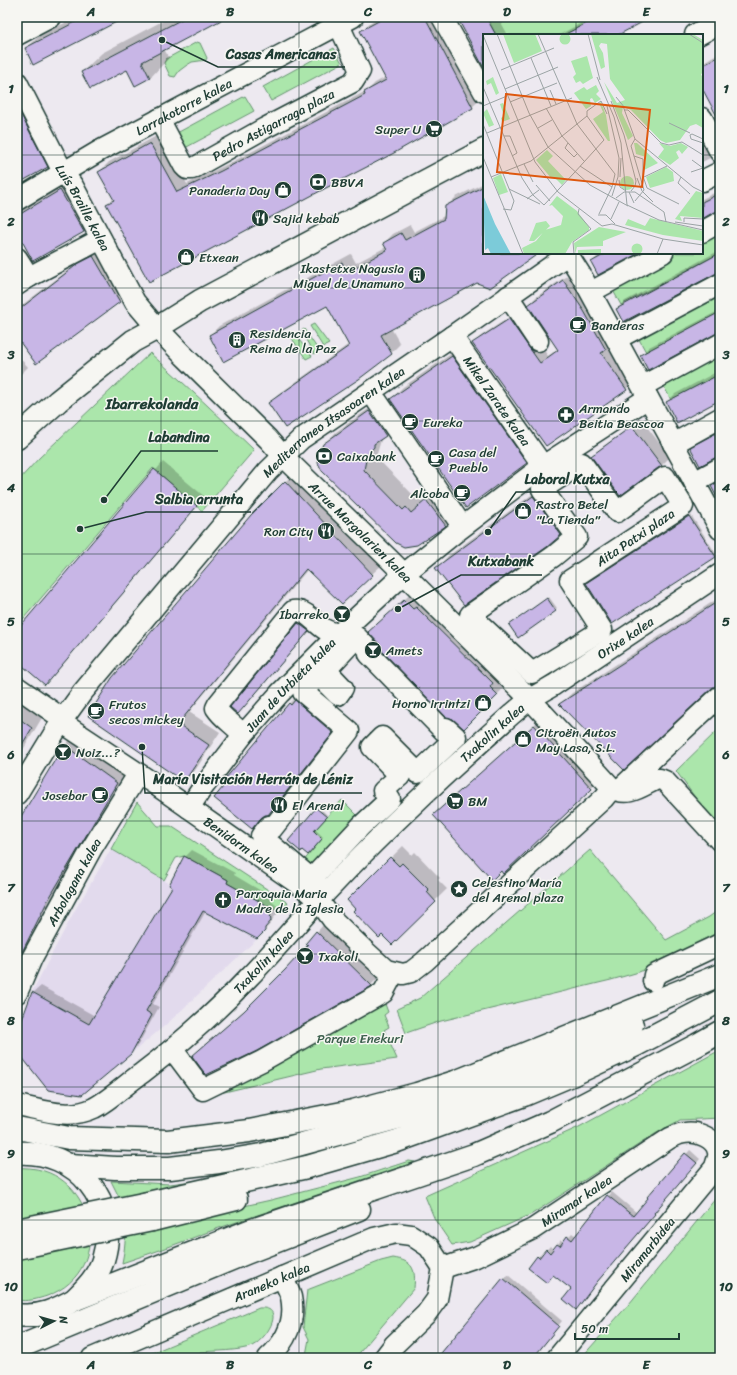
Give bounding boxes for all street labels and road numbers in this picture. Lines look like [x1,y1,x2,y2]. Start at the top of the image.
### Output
street label: Larrakotorre kalea [131,72,237,142]
street label: Pedro Astigarraga plaza [208,82,339,168]
street label: Luís Braille kalea [49,160,117,256]
street label: Mikel Zarate kalea [457,351,537,452]
street label: Mediterraneo Itsasoaren kalea [257,360,410,483]
street label: Arrue Margolarien kalea [302,475,418,589]
street label: Aita Patxi plaza [590,502,680,573]
street label: Orixe kalea [592,610,659,665]
street label: Juan de Urbieta kalea [239,632,342,738]
street label: Txakolin kalea [454,697,530,768]
street label: Benidorm kalea [198,810,284,880]
street label: Arbolagana kalea [40,833,108,931]
street label: Txakolin kalea [228,924,300,999]
street label: Miramar kalea [536,1168,617,1233]
street label: Miramarbidea [614,1211,681,1287]
street label: Araneko kalea [229,1255,314,1309]

